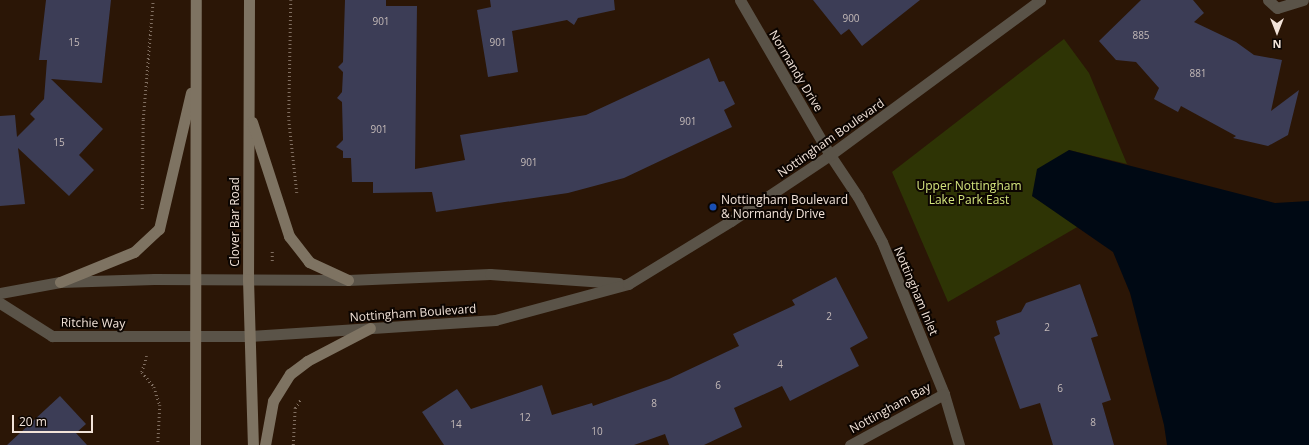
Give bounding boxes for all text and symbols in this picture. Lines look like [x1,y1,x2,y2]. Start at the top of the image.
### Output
north arrow [1257,12,1297,52]
house number: 900 [842,13,860,25]
house number: 901 [372,16,390,28]
street label: Normandy Drive [766,28,826,114]
house number: 885 [1132,30,1150,42]
house number: 15 [68,37,80,49]
house number: 901 [489,37,507,49]
text: N [1273,37,1281,52]
house number: 881 [1189,68,1207,80]
street label: Nottingham Boulevard [775,96,887,180]
house number: 901 [679,116,697,128]
house number: 901 [370,124,388,136]
house number: 15 [53,137,65,149]
house number: 901 [520,157,538,169]
street label: Clover Bar Road [228,177,242,267]
park label: Upper Nottingham Lake Park East [916,179,1022,207]
place label: Nottingham Boulevard & Normandy Drive [721,193,848,221]
marker: Nottingham Boulevard & Normandy Drive [708,202,718,212]
street label: Nottingham Inlet [891,245,941,337]
street label: Nottingham Boulevard [349,301,477,325]
house number: 2 [826,311,832,323]
street label: Ritchie Way [61,315,125,331]
house number: 2 [1044,322,1050,334]
house number: 4 [777,359,783,371]
house number: 6 [715,380,721,392]
street label: Nottingham Bay [847,380,933,436]
house number: 6 [1057,383,1063,395]
house number: 8 [651,398,657,410]
scale bar [14,407,95,433]
house number: 12 [519,412,531,424]
text: 20 m [19,413,47,430]
house number: 8 [1090,417,1096,429]
house number: 14 [450,419,462,431]
house number: 10 [591,426,603,438]

